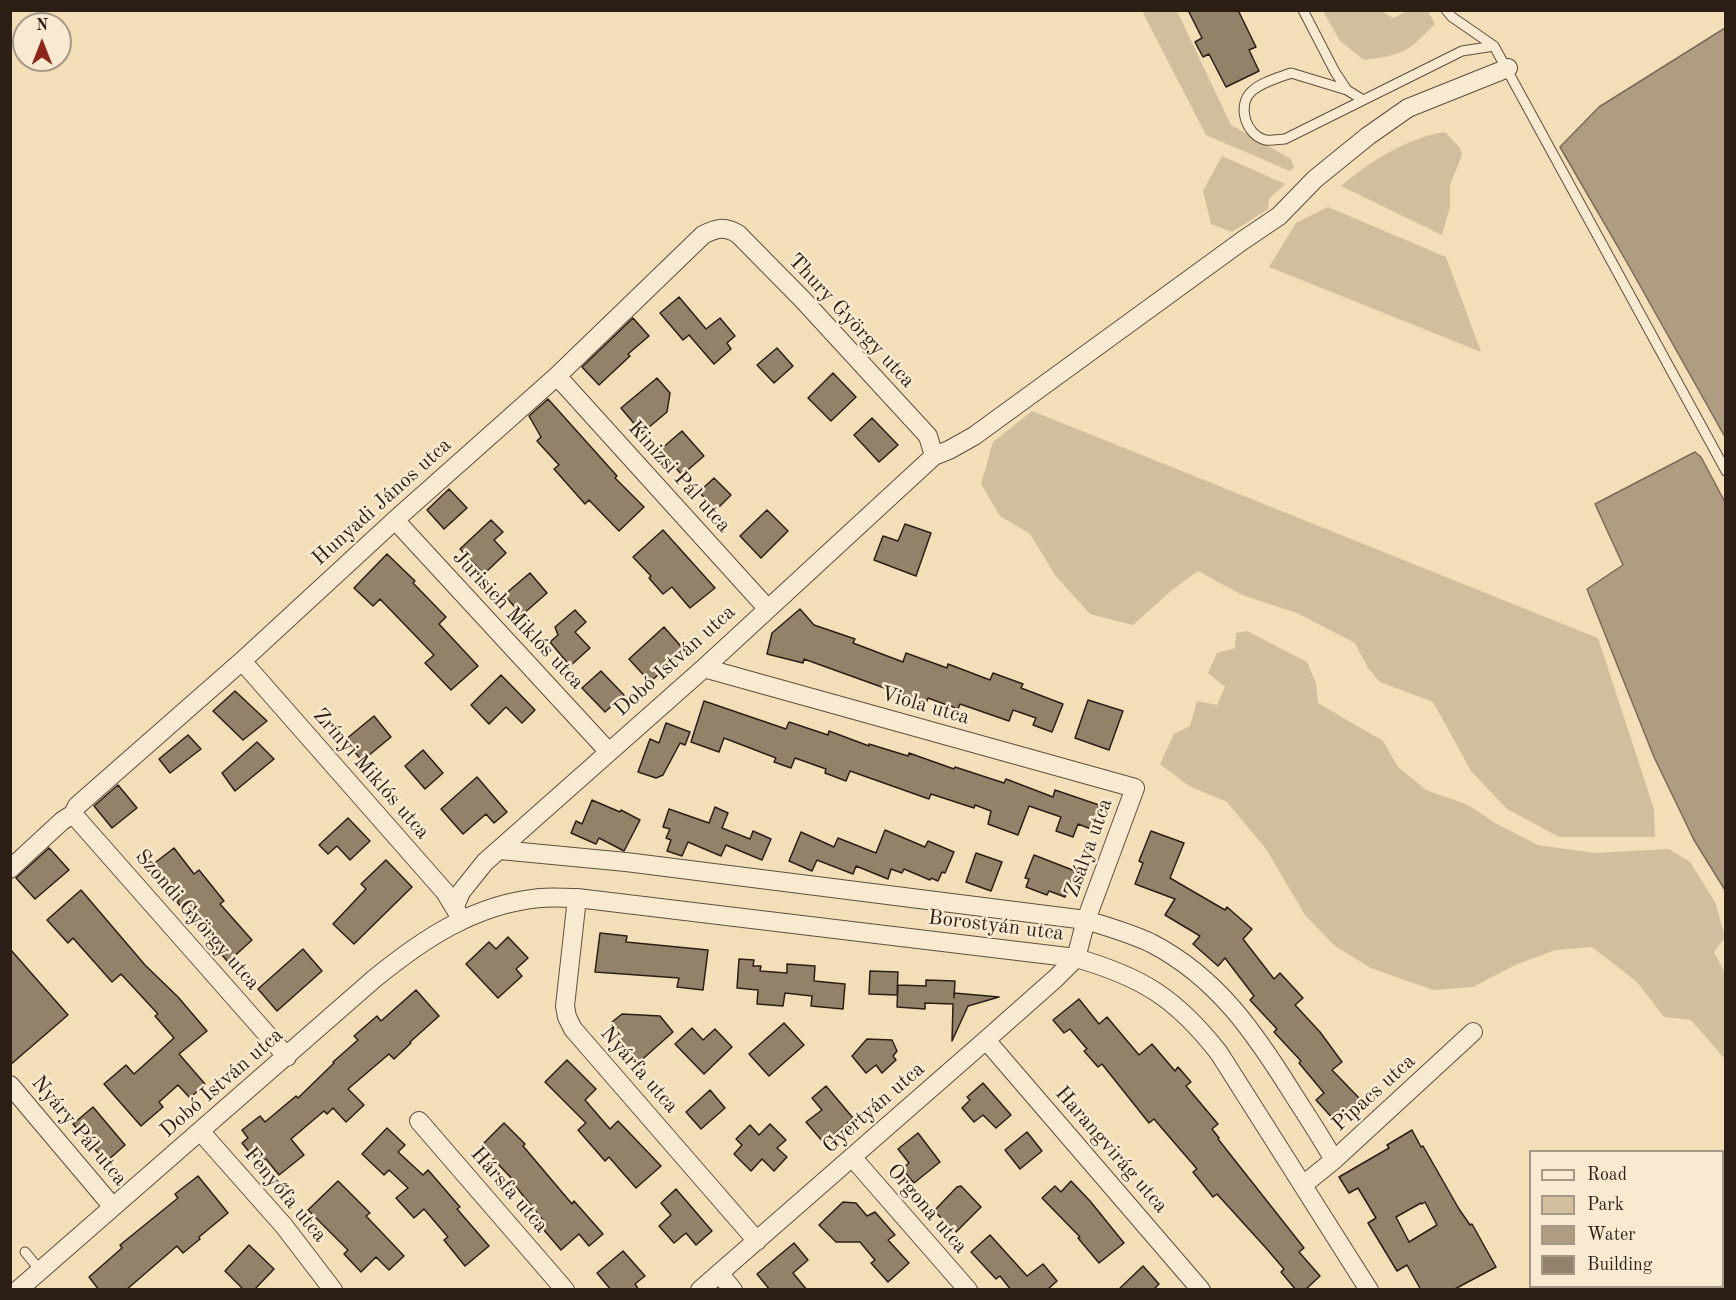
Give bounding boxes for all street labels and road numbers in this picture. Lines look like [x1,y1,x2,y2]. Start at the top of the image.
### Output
street label: Thury György utca [782,249,920,393]
street label: Kinizsi Pál utca [622,416,736,538]
street label: Hunyadi János utca [307,433,457,571]
street label: Jurisich Miklós utca [447,545,589,695]
street label: Dobó István utca [609,600,741,722]
street label: Viola utca [878,681,972,731]
street label: Zrínyi Miklós utca [307,703,435,845]
street label: Zsálya utca [1059,795,1119,901]
street label: Szondi György utca [129,845,265,995]
street label: Borostyán utca [927,905,1065,947]
street label: Nyárfa utca [594,1021,684,1119]
street label: Dobó István utca [155,1023,289,1143]
street label: Pipacs utca [1327,1049,1421,1137]
street label: Gyertyán utca [818,1057,930,1159]
street label: Nyáry Pál utca [26,1071,132,1191]
street label: Harangvirág utca [1049,1081,1173,1219]
street label: Fenyőfa utca [238,1142,332,1248]
street label: Hársfa utca [465,1142,553,1238]
street label: Orgona utca [881,1159,973,1259]

